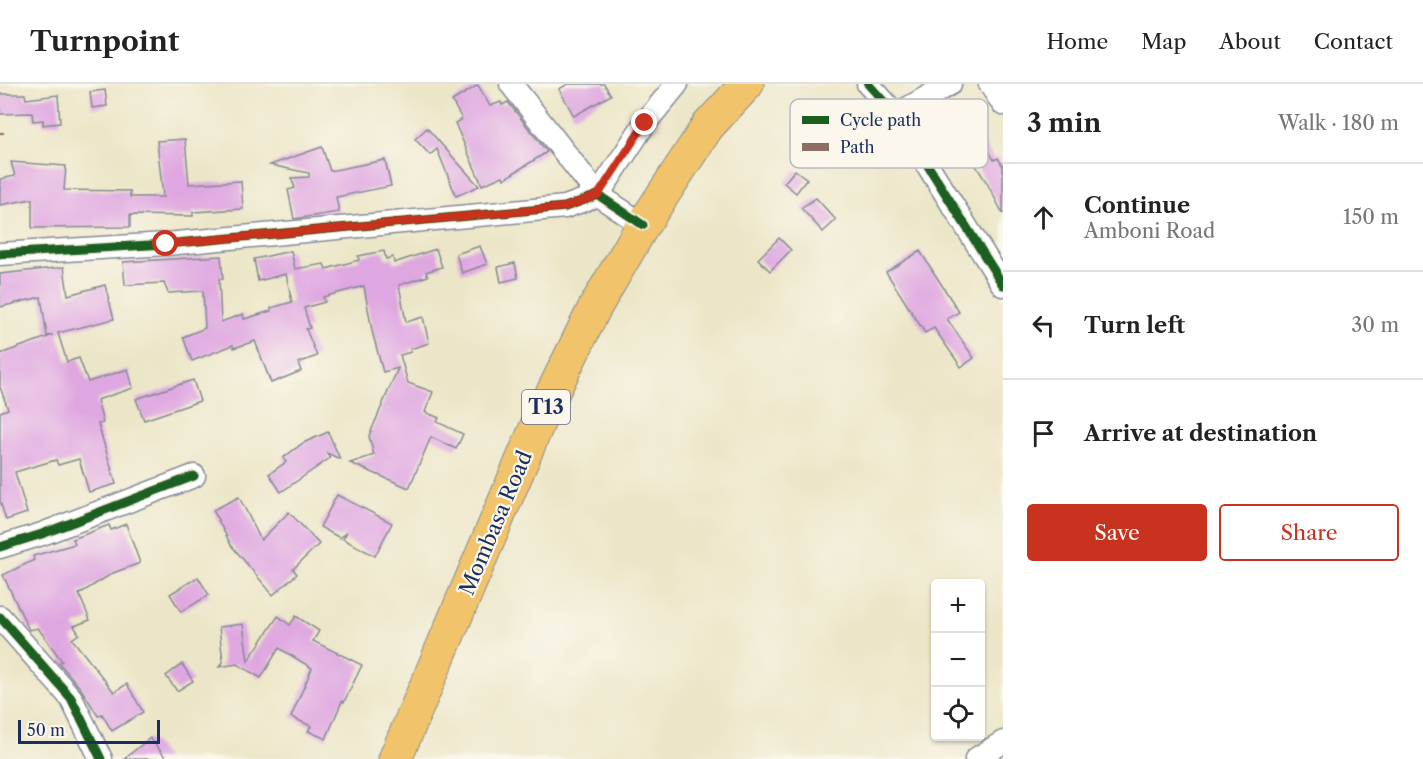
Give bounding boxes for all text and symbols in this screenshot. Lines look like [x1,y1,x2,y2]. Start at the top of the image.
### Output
text: Turnpoint [30,24,179,58]
text: Home [1047,29,1108,54]
text: Map [1141,29,1186,54]
text: About [1219,29,1281,54]
text: Contact [1314,29,1393,54]
legend [790,99,988,168]
text: 3 min [1027,107,1101,139]
route end [631,109,657,135]
text: Cycle path [840,110,921,130]
text: Walk · 180 m [1278,111,1399,135]
text: Path [840,137,874,157]
text: Continue [1084,192,1190,219]
icon: ahead [1027,201,1060,234]
text: 150 m [1343,205,1399,229]
text: Amboni Road [1084,219,1215,243]
route start [152,230,178,256]
icon: left [1027,309,1060,342]
text: Turn left [1084,312,1185,339]
text: 30 m [1351,313,1399,337]
road number: T13 [522,390,570,424]
icon: arrive [1027,417,1060,450]
text: Arrive at destination [1084,420,1317,447]
street label: Mombasa Road [454,447,537,599]
button: Save [1027,504,1207,561]
button: Share [1219,504,1399,561]
map controls [931,579,985,741]
button: + [931,579,985,633]
button: − [931,633,985,687]
button: locate [931,687,985,741]
scale bar [18,717,160,744]
text: 50 m [27,720,65,740]

